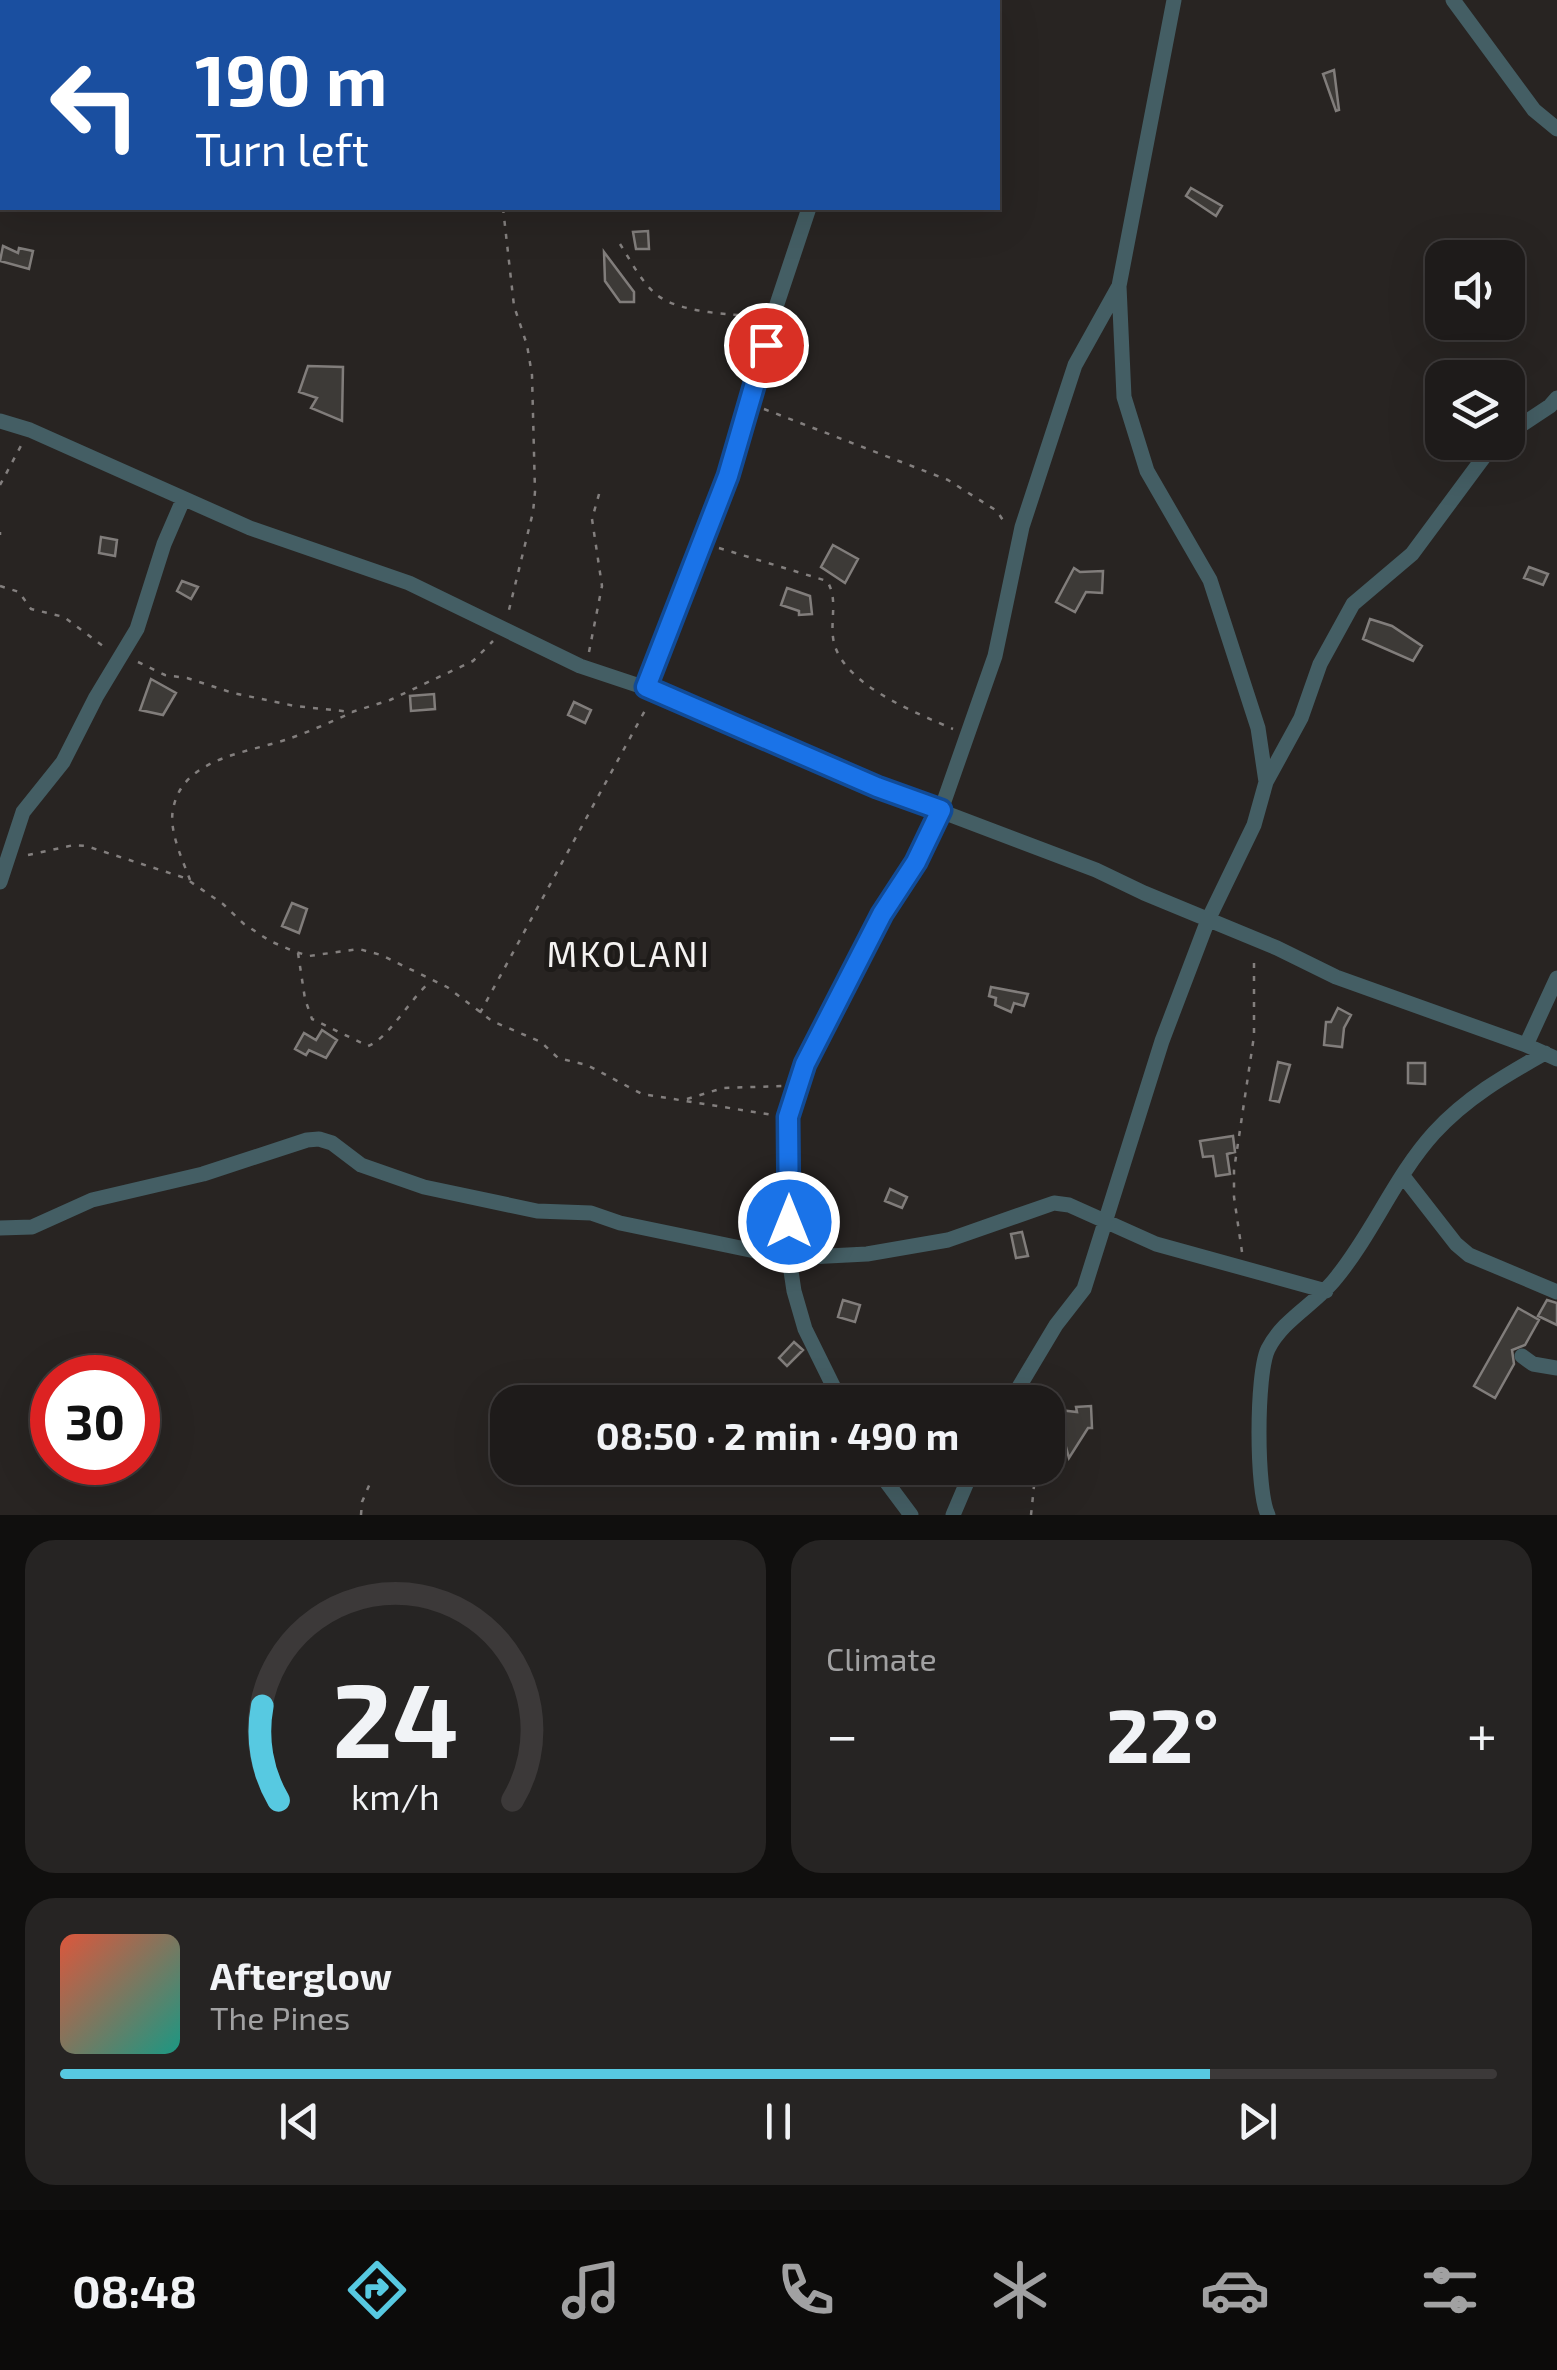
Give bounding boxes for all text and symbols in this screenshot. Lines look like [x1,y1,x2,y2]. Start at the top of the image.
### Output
text: 190 m [195,36,388,120]
icon: left [30,40,160,170]
text: Turn left [195,121,369,175]
map controls [1425,240,1525,460]
button: sound [1425,240,1525,340]
pin [724,303,809,388]
icon: arrive [739,318,794,373]
button: layers [1425,360,1525,460]
district label: MKOLANI [546,932,712,974]
position arrow [737,1170,841,1274]
speed limit sign: 30 [30,1355,160,1485]
text: 08:50 · 2 min · 490 m [596,1412,959,1458]
text: Climate [826,1639,937,1677]
text: 24 [332,1654,459,1779]
text: 22° [1106,1688,1219,1778]
text: − [826,1700,858,1766]
text: + [1467,1700,1497,1766]
text: km/h [351,1774,440,1817]
text: Afterglow [210,1952,392,1998]
text: The Pines [210,1998,350,2036]
icon: previous [272,2094,327,2149]
icon: pause [751,2094,806,2149]
icon: next [1230,2094,1285,2149]
icon: directions [342,2255,412,2325]
icon: music [556,2255,626,2325]
icon: phone [771,2255,841,2325]
icon: climate [985,2255,1055,2325]
icon: car [1200,2255,1270,2325]
icon: filters [1415,2255,1485,2325]
text: 08:48 [72,2263,197,2317]

